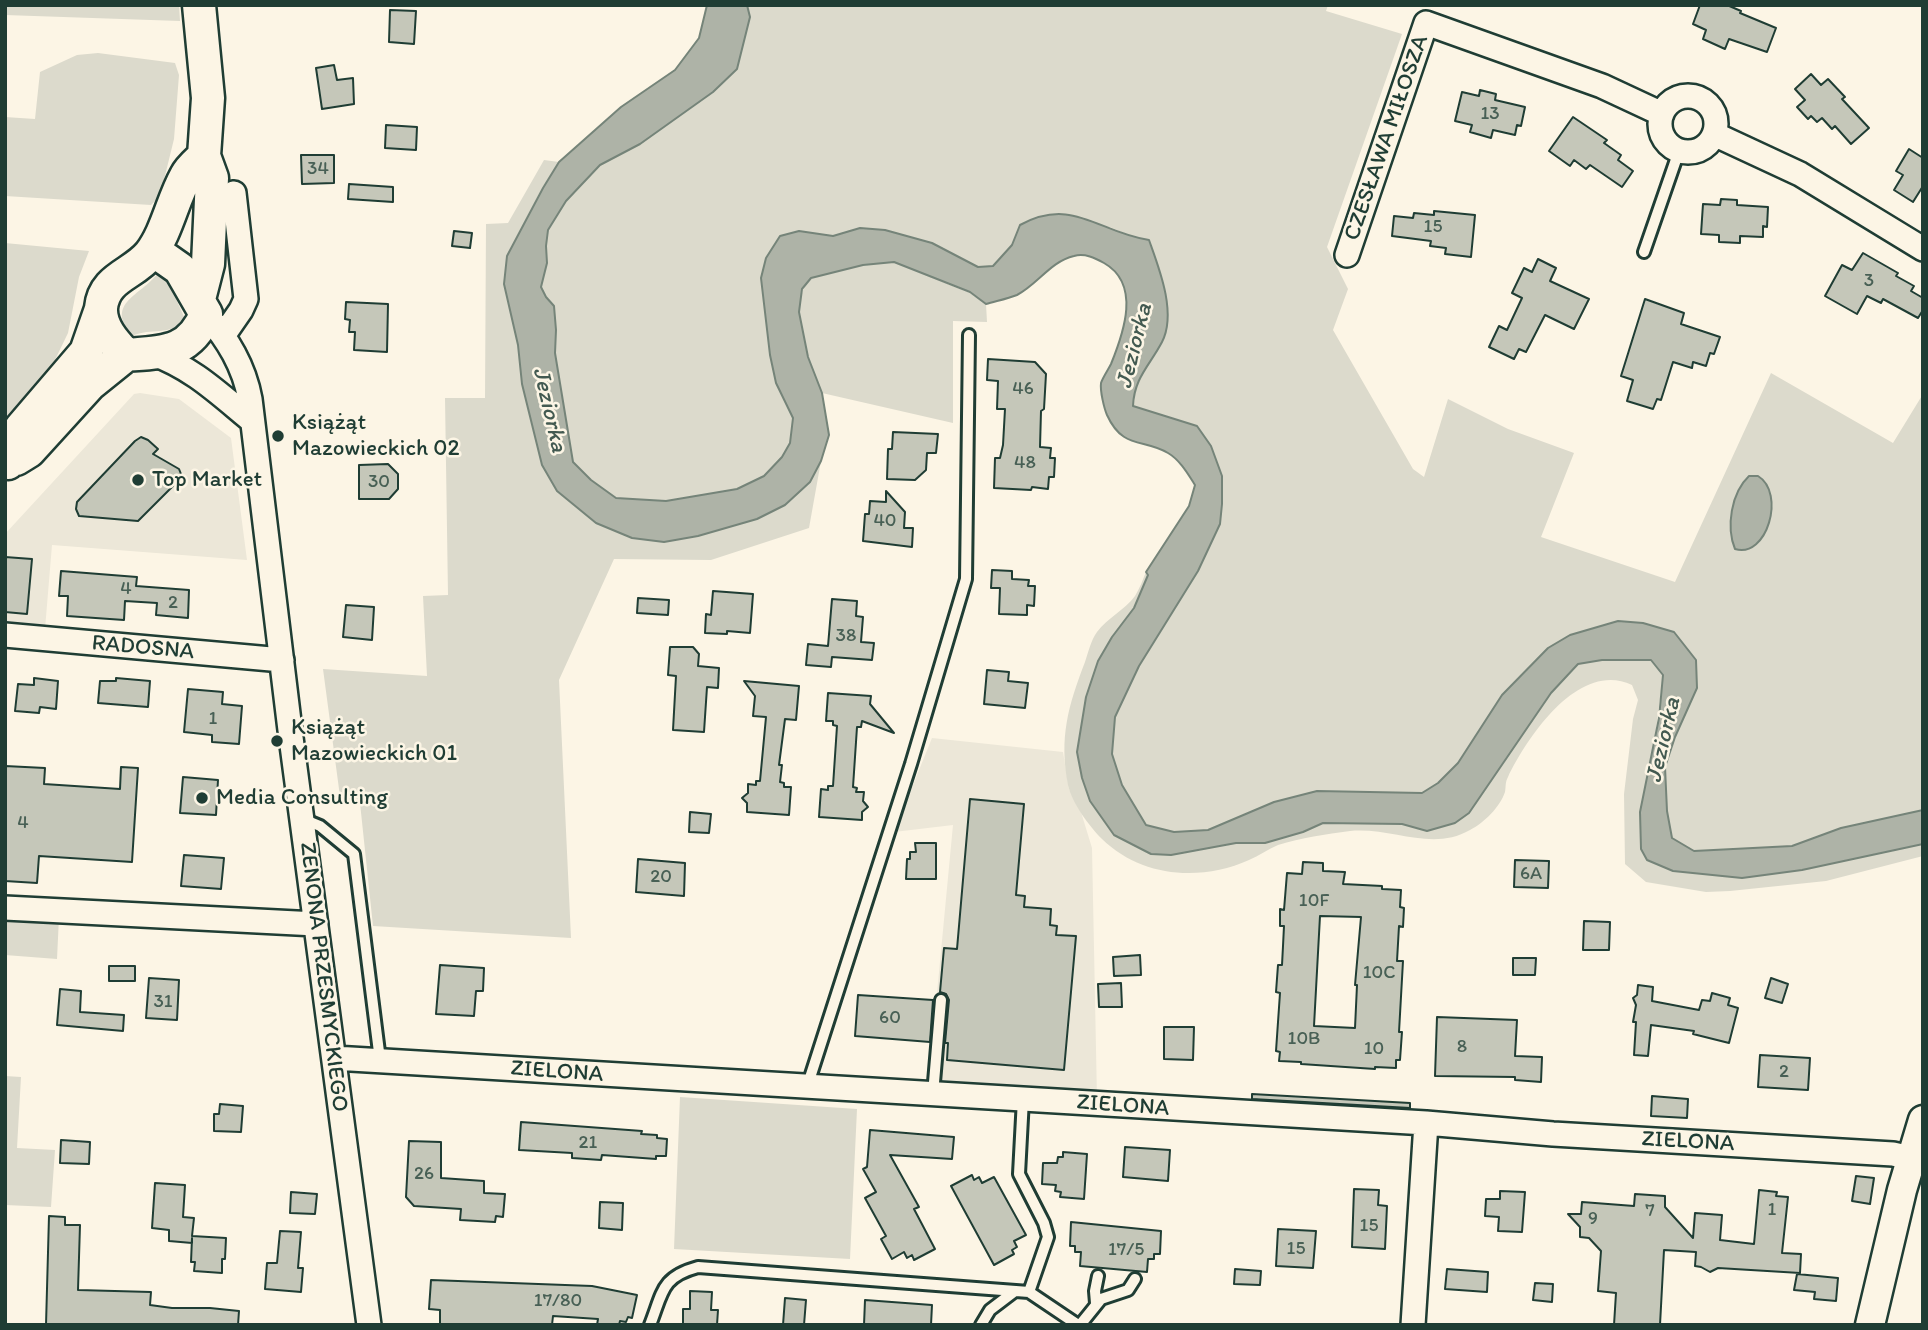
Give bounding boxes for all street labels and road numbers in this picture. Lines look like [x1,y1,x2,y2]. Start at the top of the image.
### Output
street label: CZESŁAWA MIŁOSZA [1339,32,1435,244]
street label: RADOSNA [91,630,195,666]
street label: ZENONA PRZESMYCKIEGO [293,841,353,1113]
street label: ZIELONA [510,1055,604,1089]
street label: ZIELONA [1076,1089,1170,1123]
street label: ZIELONA [1641,1126,1735,1158]

